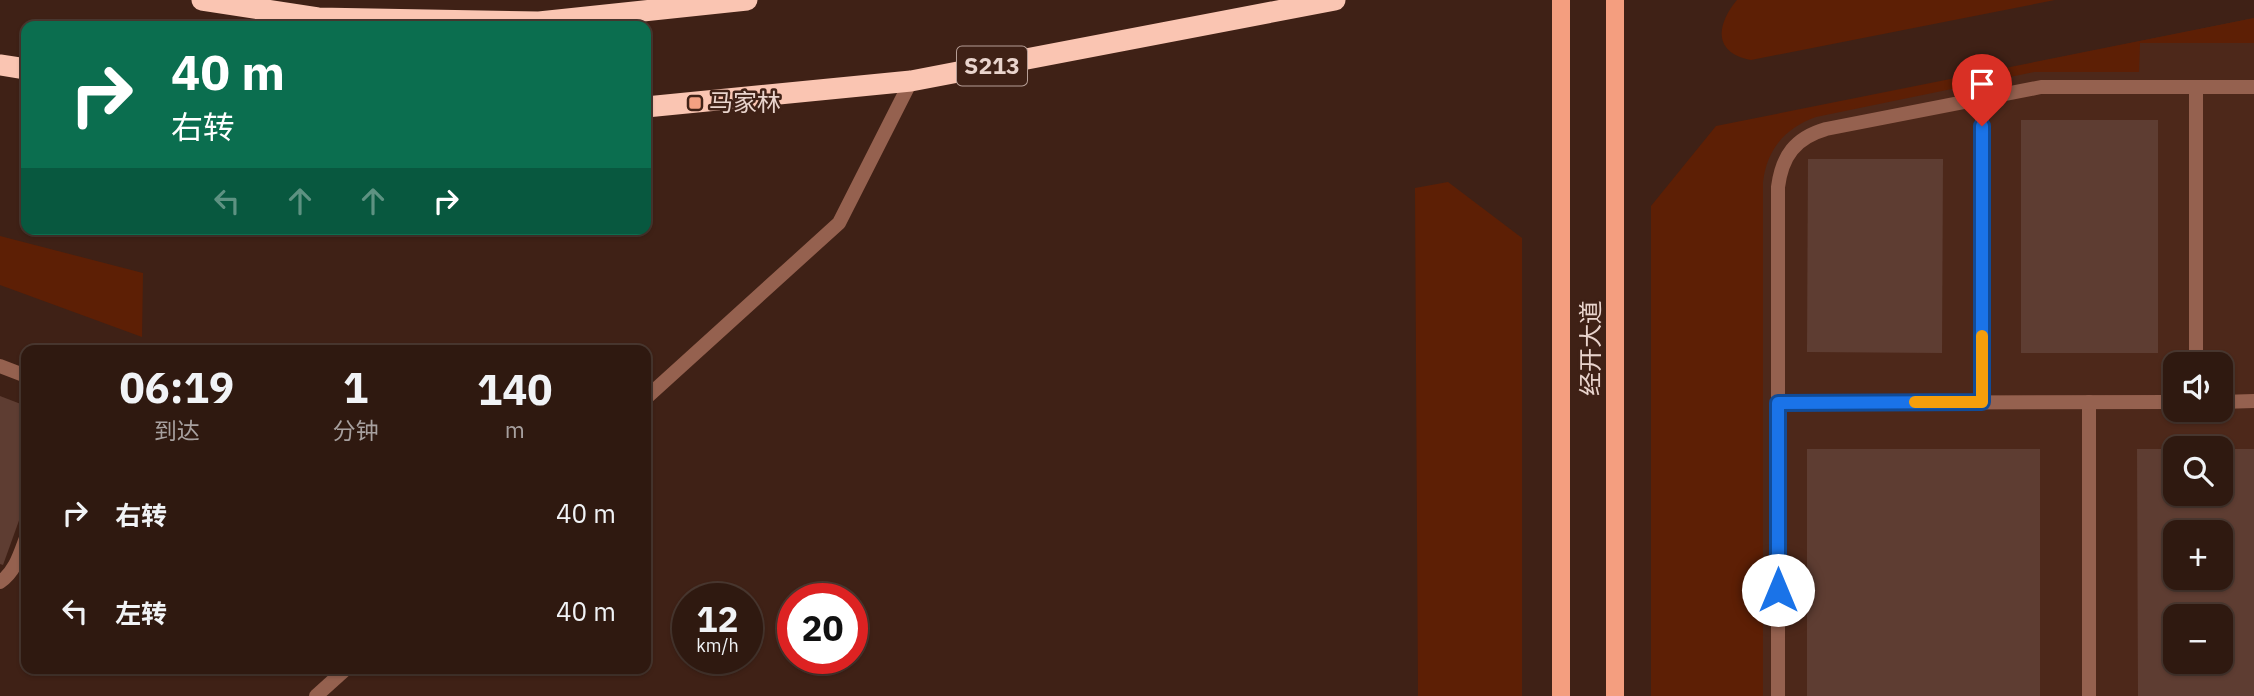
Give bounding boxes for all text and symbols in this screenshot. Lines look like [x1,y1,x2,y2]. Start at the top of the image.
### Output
text: 40 m [171,40,285,103]
road number: S213 [957,46,1027,86]
icon: right [56,49,147,140]
pin [1952,54,2012,126]
icon: arrive [1963,65,2001,103]
place label: 马家林 [709,86,781,118]
marker: 马家林 [687,95,703,111]
text: 右转 [171,106,235,148]
icon: left [208,182,246,220]
icon: ahead [281,182,319,220]
icon: ahead [354,182,392,220]
icon: right [427,182,465,220]
street label: 经开大道 [1574,300,1606,396]
map controls [2163,352,2233,674]
button: sound [2163,352,2233,422]
text: 06:19 [119,360,234,415]
text: 1 [343,360,368,415]
text: 140 [477,362,553,417]
text: m [505,414,525,444]
text: 到达 [154,415,200,445]
text: 分钟 [333,415,379,445]
button: search [2163,436,2233,506]
icon: right [56,494,94,532]
text: 40 m [556,496,616,530]
text: 右转 [115,498,167,532]
button: + [2163,520,2233,590]
position arrow [1741,553,1815,627]
speed limit sign: 20 [777,583,868,674]
icon: left [56,592,94,630]
text: 40 m [556,594,616,628]
text: 左转 [115,596,167,630]
text: 12 [696,596,739,642]
button: − [2163,604,2233,674]
text: km/h [696,634,739,657]

